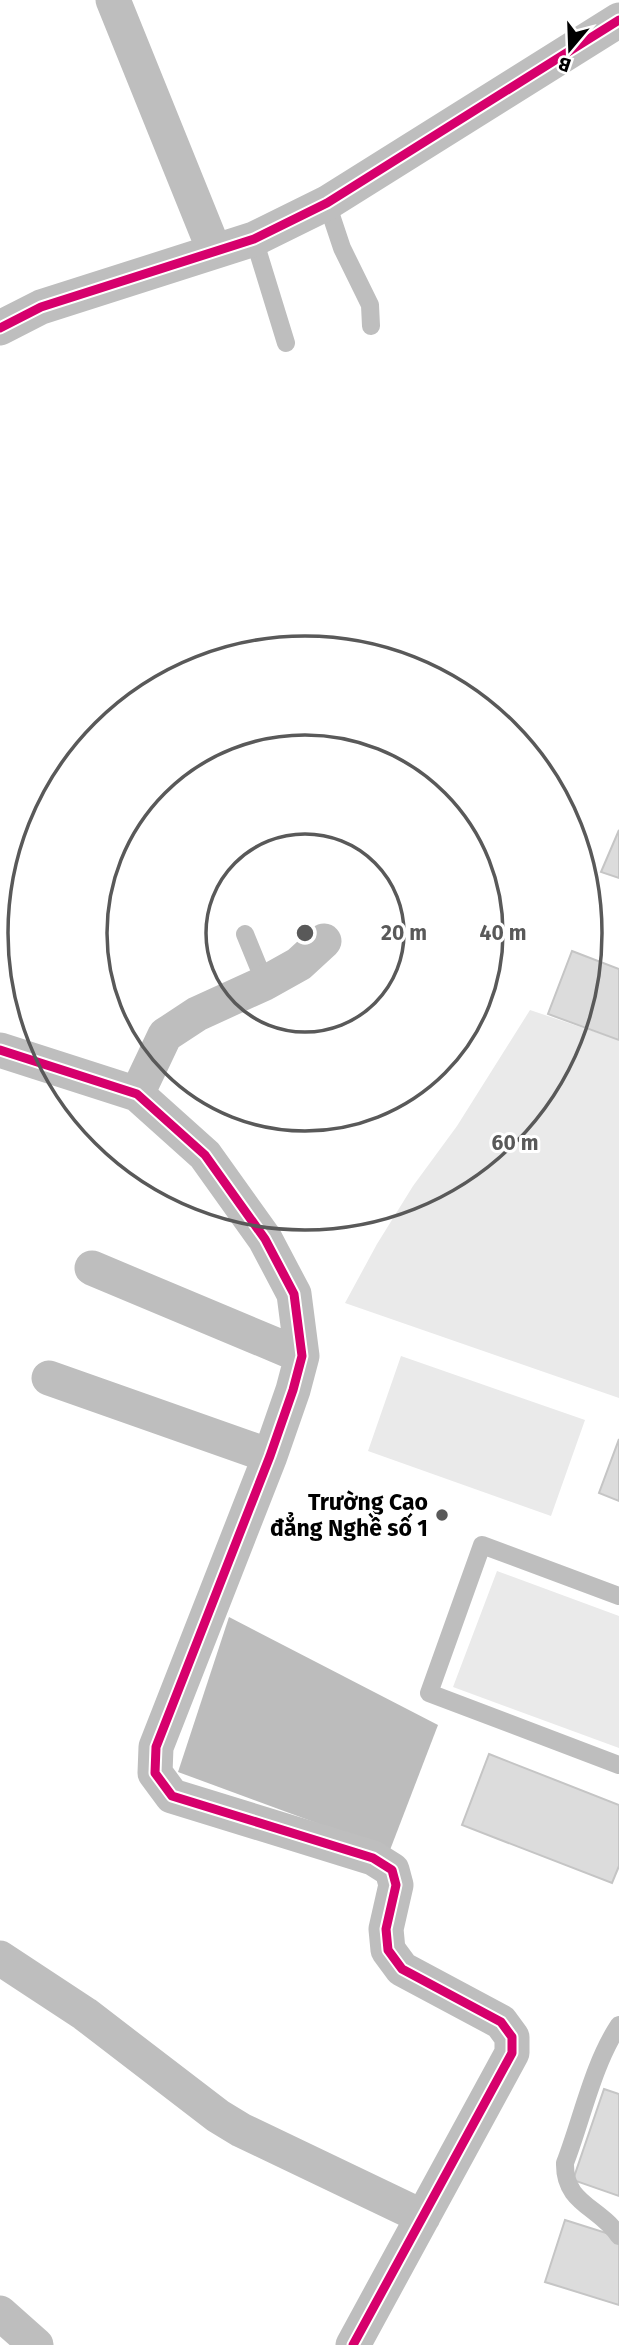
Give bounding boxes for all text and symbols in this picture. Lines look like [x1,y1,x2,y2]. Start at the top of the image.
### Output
north arrow [535,14,605,84]
text: B [555,52,574,77]
text: 20 m [381,920,427,946]
text: 40 m [480,920,526,946]
centre of rings [293,921,317,945]
text: 60 m [492,1130,538,1156]
place label: Trường Cao đẳng Nghề số 1 [270,1488,428,1542]
marker: Trường Cao đẳng Nghề số 1 [434,1507,450,1523]

